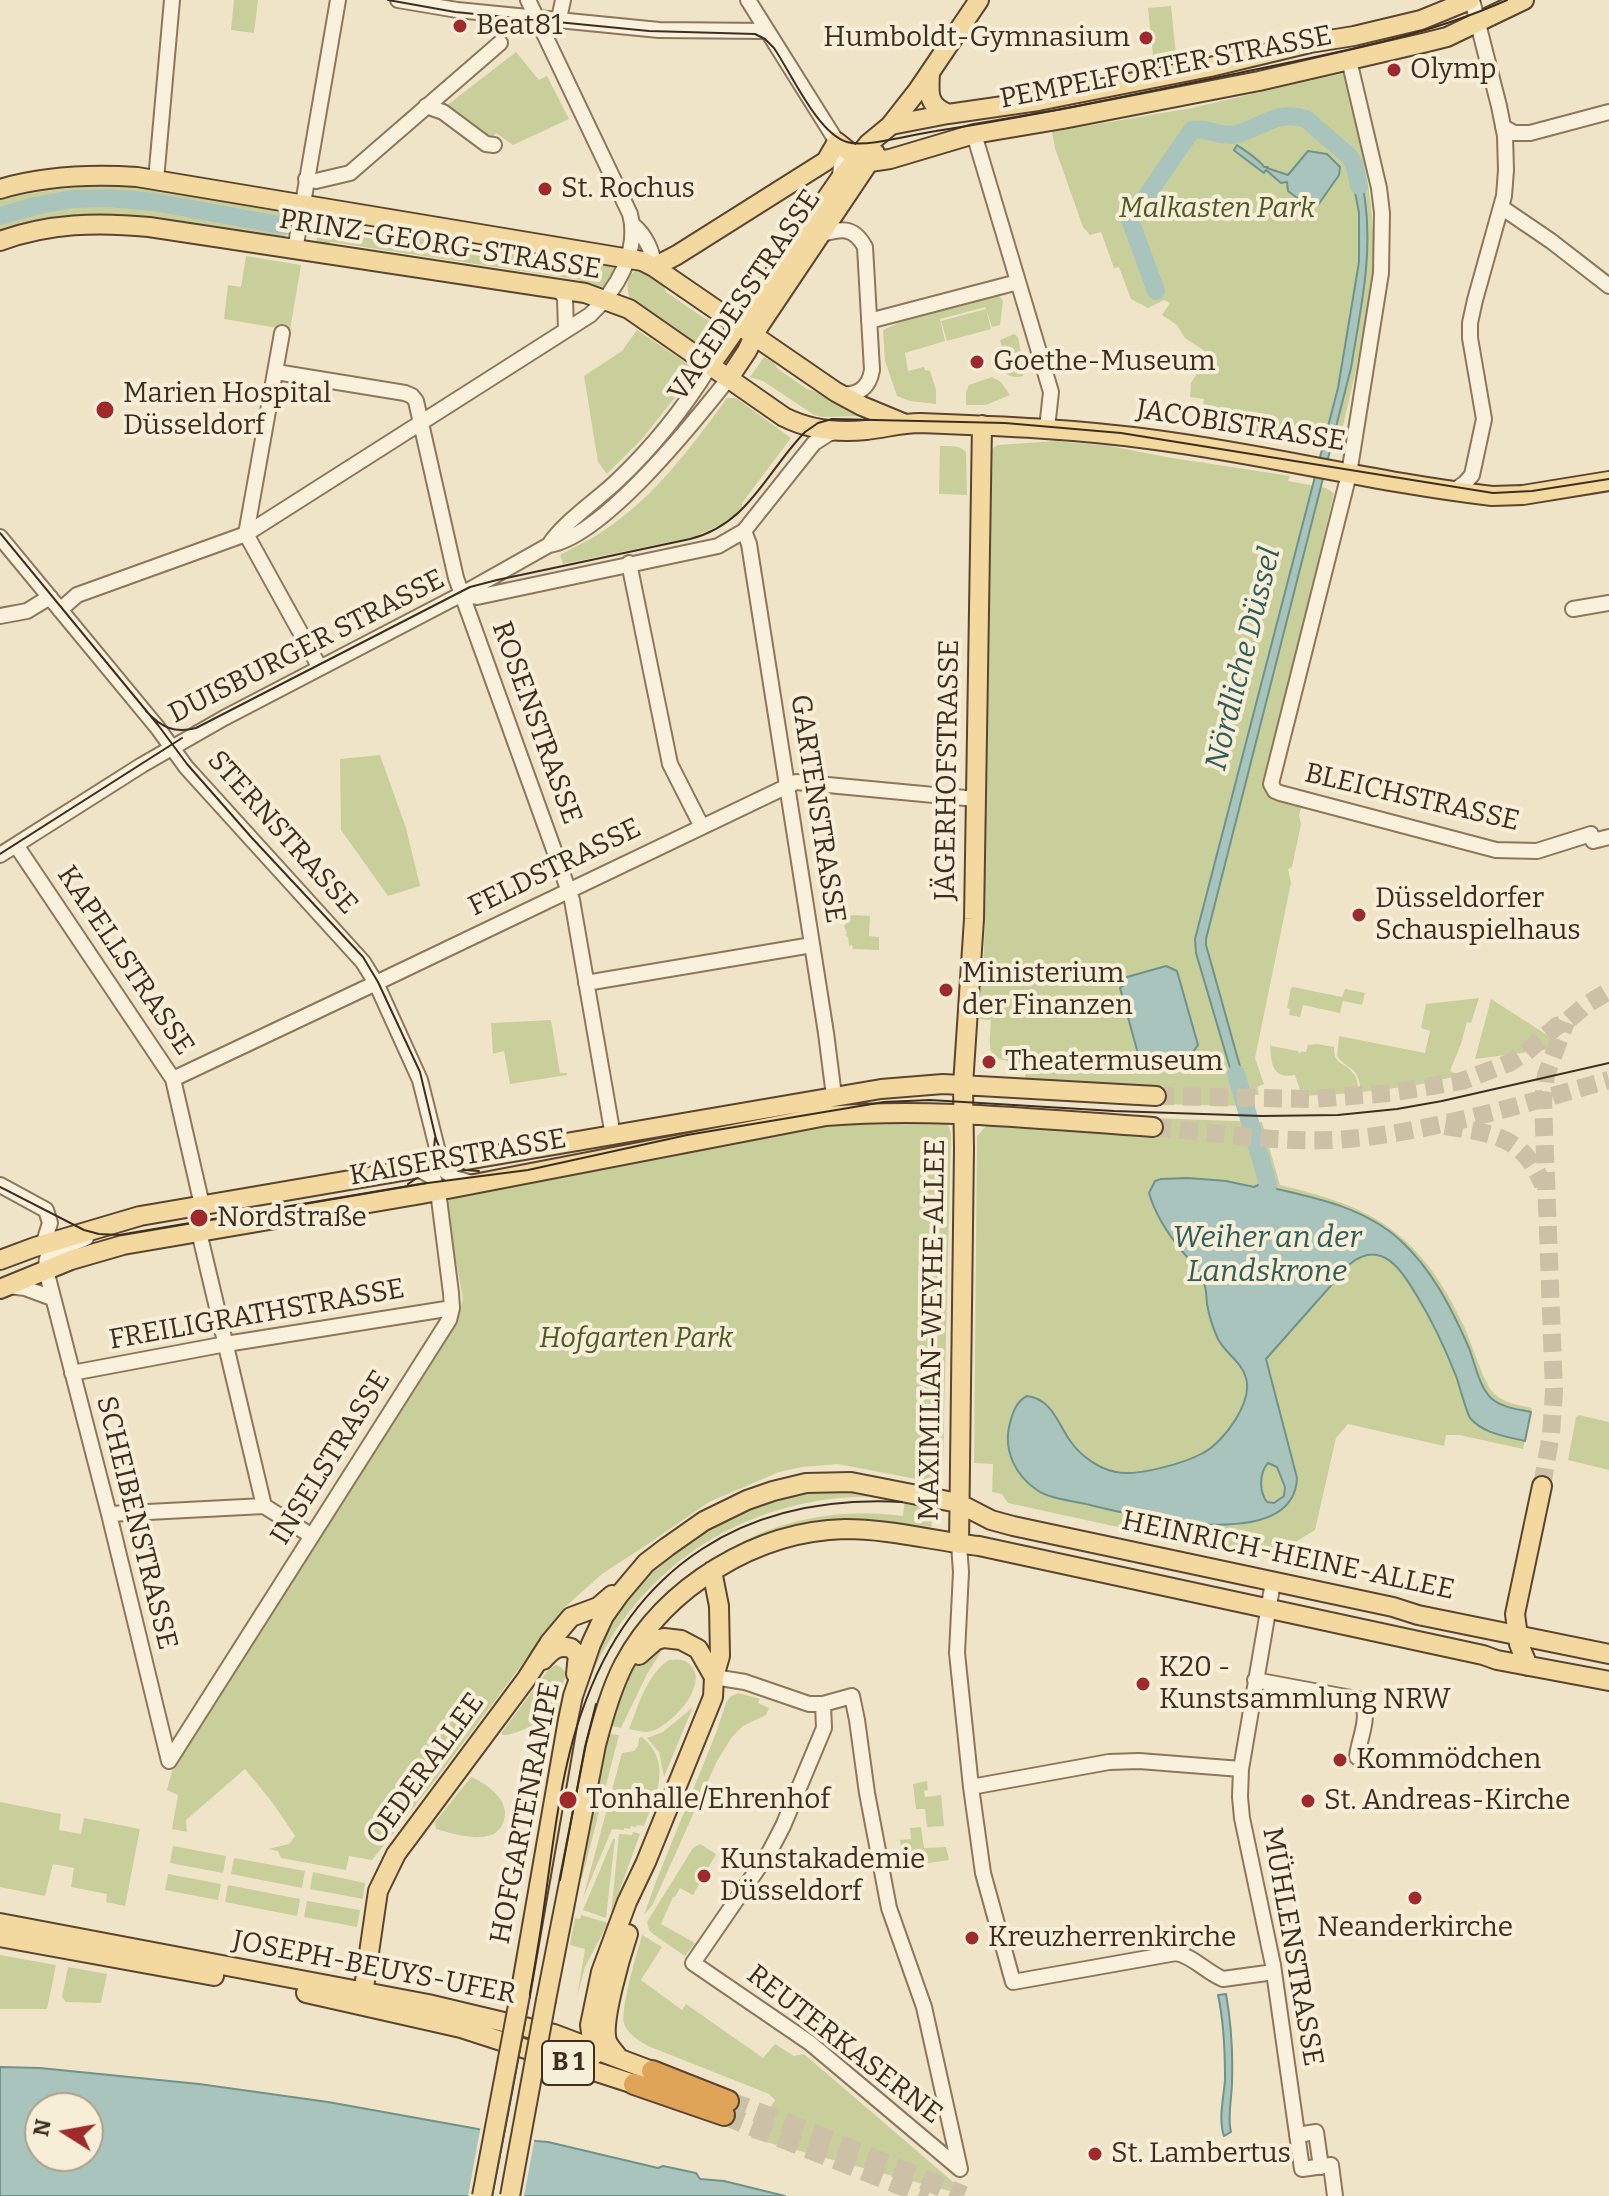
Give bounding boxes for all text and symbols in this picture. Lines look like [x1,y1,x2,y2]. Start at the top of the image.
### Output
place label: Beat81 [476,9,563,43]
marker: Beat81 [451,17,469,35]
street label: PEMPELFORTER STRASSE [997,19,1335,117]
place label: Humboldt-Gymnasium [823,21,1130,55]
marker: Humboldt-Gymnasium [1137,29,1155,47]
place label: Olymp [1410,53,1496,87]
marker: Olymp [1385,61,1403,79]
place label: St. Rochus [561,172,695,206]
marker: St. Rochus [536,180,554,198]
street label: VAGEDESSTRASSE [662,184,828,408]
park label: Malkasten Park [1119,192,1315,226]
street label: PRINZ-GEORG-STRASSE [277,203,603,287]
place label: Goethe-Museum [993,345,1215,379]
marker: Goethe-Museum [968,353,986,371]
place label: Marien Hospital Düsseldorf [123,377,331,443]
street label: JACOBISTRASSE [1134,393,1348,459]
marker: Marien Hospital Düsseldorf [94,399,116,421]
water label: Nördliche Düssel [1199,544,1289,774]
street label: DUISBURGER STRASSE [164,563,450,731]
street label: ROSENSTRASSE [484,617,588,829]
street label: JÄGERHOFSTRASSE [929,639,967,901]
street label: GARTENSTRASSE [782,692,852,926]
street label: STERNSTRASSE [200,744,364,922]
street label: BLEICHSTRASSE [1301,757,1523,839]
street label: FELDSTRASSE [464,812,646,924]
street label: KAPELLSTRASSE [49,860,201,1062]
place label: Düsseldorfer Schauspielhaus [1375,882,1581,948]
marker: Düsseldorfer Schauspielhaus [1350,906,1368,924]
place label: Ministerium der Finanzen [962,957,1133,1023]
marker: Ministerium der Finanzen [937,981,955,999]
place label: Theatermuseum [1005,1045,1223,1079]
marker: Theatermuseum [980,1053,998,1071]
street label: KAISERSTRASSE [347,1122,569,1194]
street label: MAXIMILIAN-WEYHE-ALLEE [913,1139,953,1521]
place label: Nordstraße [217,1201,367,1235]
marker: Nordstraße [188,1207,210,1229]
water label: Weiher an der Landskrone [1173,1221,1361,1292]
street label: FREILIGRATHSTRASSE [107,1272,407,1358]
park label: Hofgarten Park [539,1322,733,1356]
street label: INSELSTRASSE [264,1365,398,1551]
street label: SCHEIBENSTRASSE [88,1393,184,1653]
street label: HEINRICH-HEINE-ALLEE [1119,1504,1457,1608]
place label: K20 - Kunstsammlung NRW [1159,1651,1451,1717]
marker: K20 - Kunstsammlung NRW [1134,1675,1152,1693]
street label: HOFGARTENRAMPE [484,1679,568,1947]
street label: OEDERALLEE [360,1687,492,1851]
place label: Kommödchen [1356,1743,1541,1777]
marker: Kommödchen [1331,1751,1349,1769]
place label: Tonhalle/Ehrenhof [586,1783,830,1817]
place label: St. Andreas-Kirche [1324,1784,1570,1818]
marker: Tonhalle/Ehrenhof [557,1789,579,1811]
marker: St. Andreas-Kirche [1299,1792,1317,1810]
street label: MÜHLENSTRASSE [1254,1825,1330,2069]
place label: Kunstakademie Düsseldorf [720,1843,925,1909]
marker: Kunstakademie Düsseldorf [695,1867,713,1885]
marker: Neanderkirche [1406,1889,1424,1907]
place label: Neanderkirche [1317,1911,1513,1945]
place label: Kreuzherrenkirche [988,1921,1236,1955]
street label: JOSEPH-BEUYS-UFER [230,1924,518,2012]
marker: Kreuzherrenkirche [963,1929,981,1947]
street label: REUTERKASERNE [740,1958,948,2132]
road number: B 1 [542,2041,594,2085]
north arrow [24,2092,104,2172]
text: N [27,2117,57,2139]
place label: St. Lambertus [1111,2137,1291,2171]
marker: St. Lambertus [1086,2145,1104,2163]

